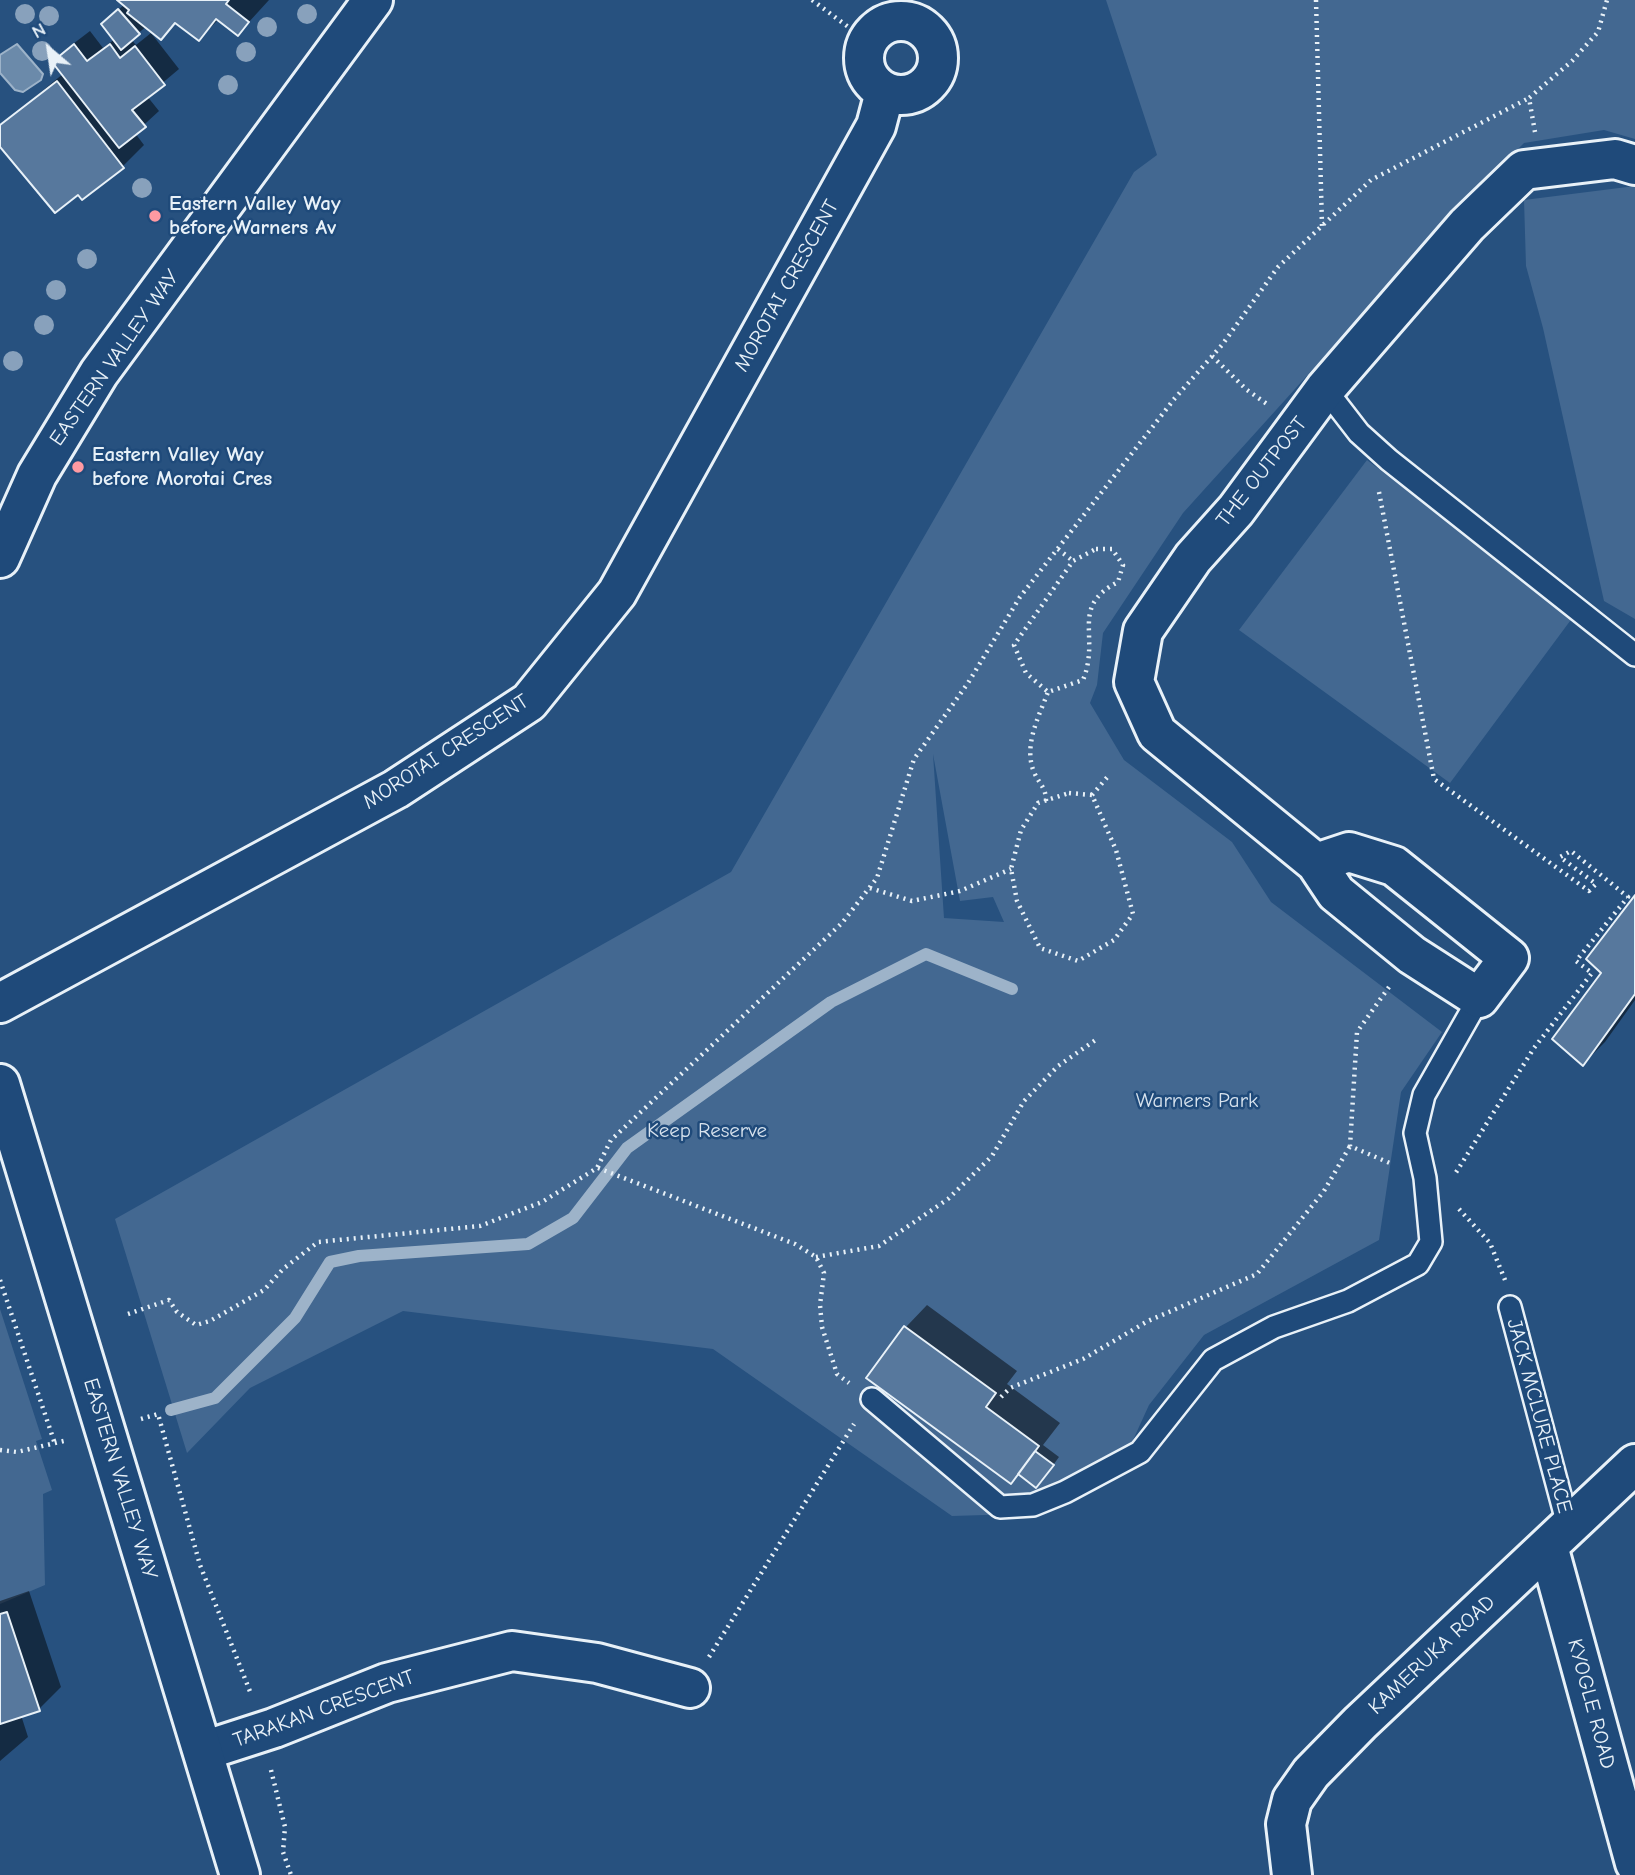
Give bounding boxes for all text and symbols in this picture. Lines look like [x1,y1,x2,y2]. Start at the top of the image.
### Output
north arrow [14,14,84,84]
text: N [28,18,50,43]
place label: Eastern Valley Way before Warners Av [169,191,341,241]
street label: MOROTAI CRESCENT [729,196,845,376]
marker: Eastern Valley Way before Warners Av [147,208,163,224]
street label: EASTERN VALLEY WAY [45,265,185,451]
street label: THE OUTPOST [1211,412,1313,532]
place label: Eastern Valley Way before Morotai Cres [92,442,272,492]
marker: Eastern Valley Way before Morotai Cres [70,459,86,475]
street label: MOROTAI CRESCENT [358,689,534,815]
park label: Warners Park [1136,1088,1258,1114]
park label: Keep Reserve [647,1118,767,1144]
street label: JACK MCLURE PLACE [1501,1316,1577,1516]
street label: EASTERN VALLEY WAY [77,1375,163,1583]
street label: KAMERUKA ROAD [1364,1590,1500,1720]
street label: KYOGLE ROAD [1562,1636,1620,1772]
street label: TARAKAN CRESCENT [230,1665,418,1753]

